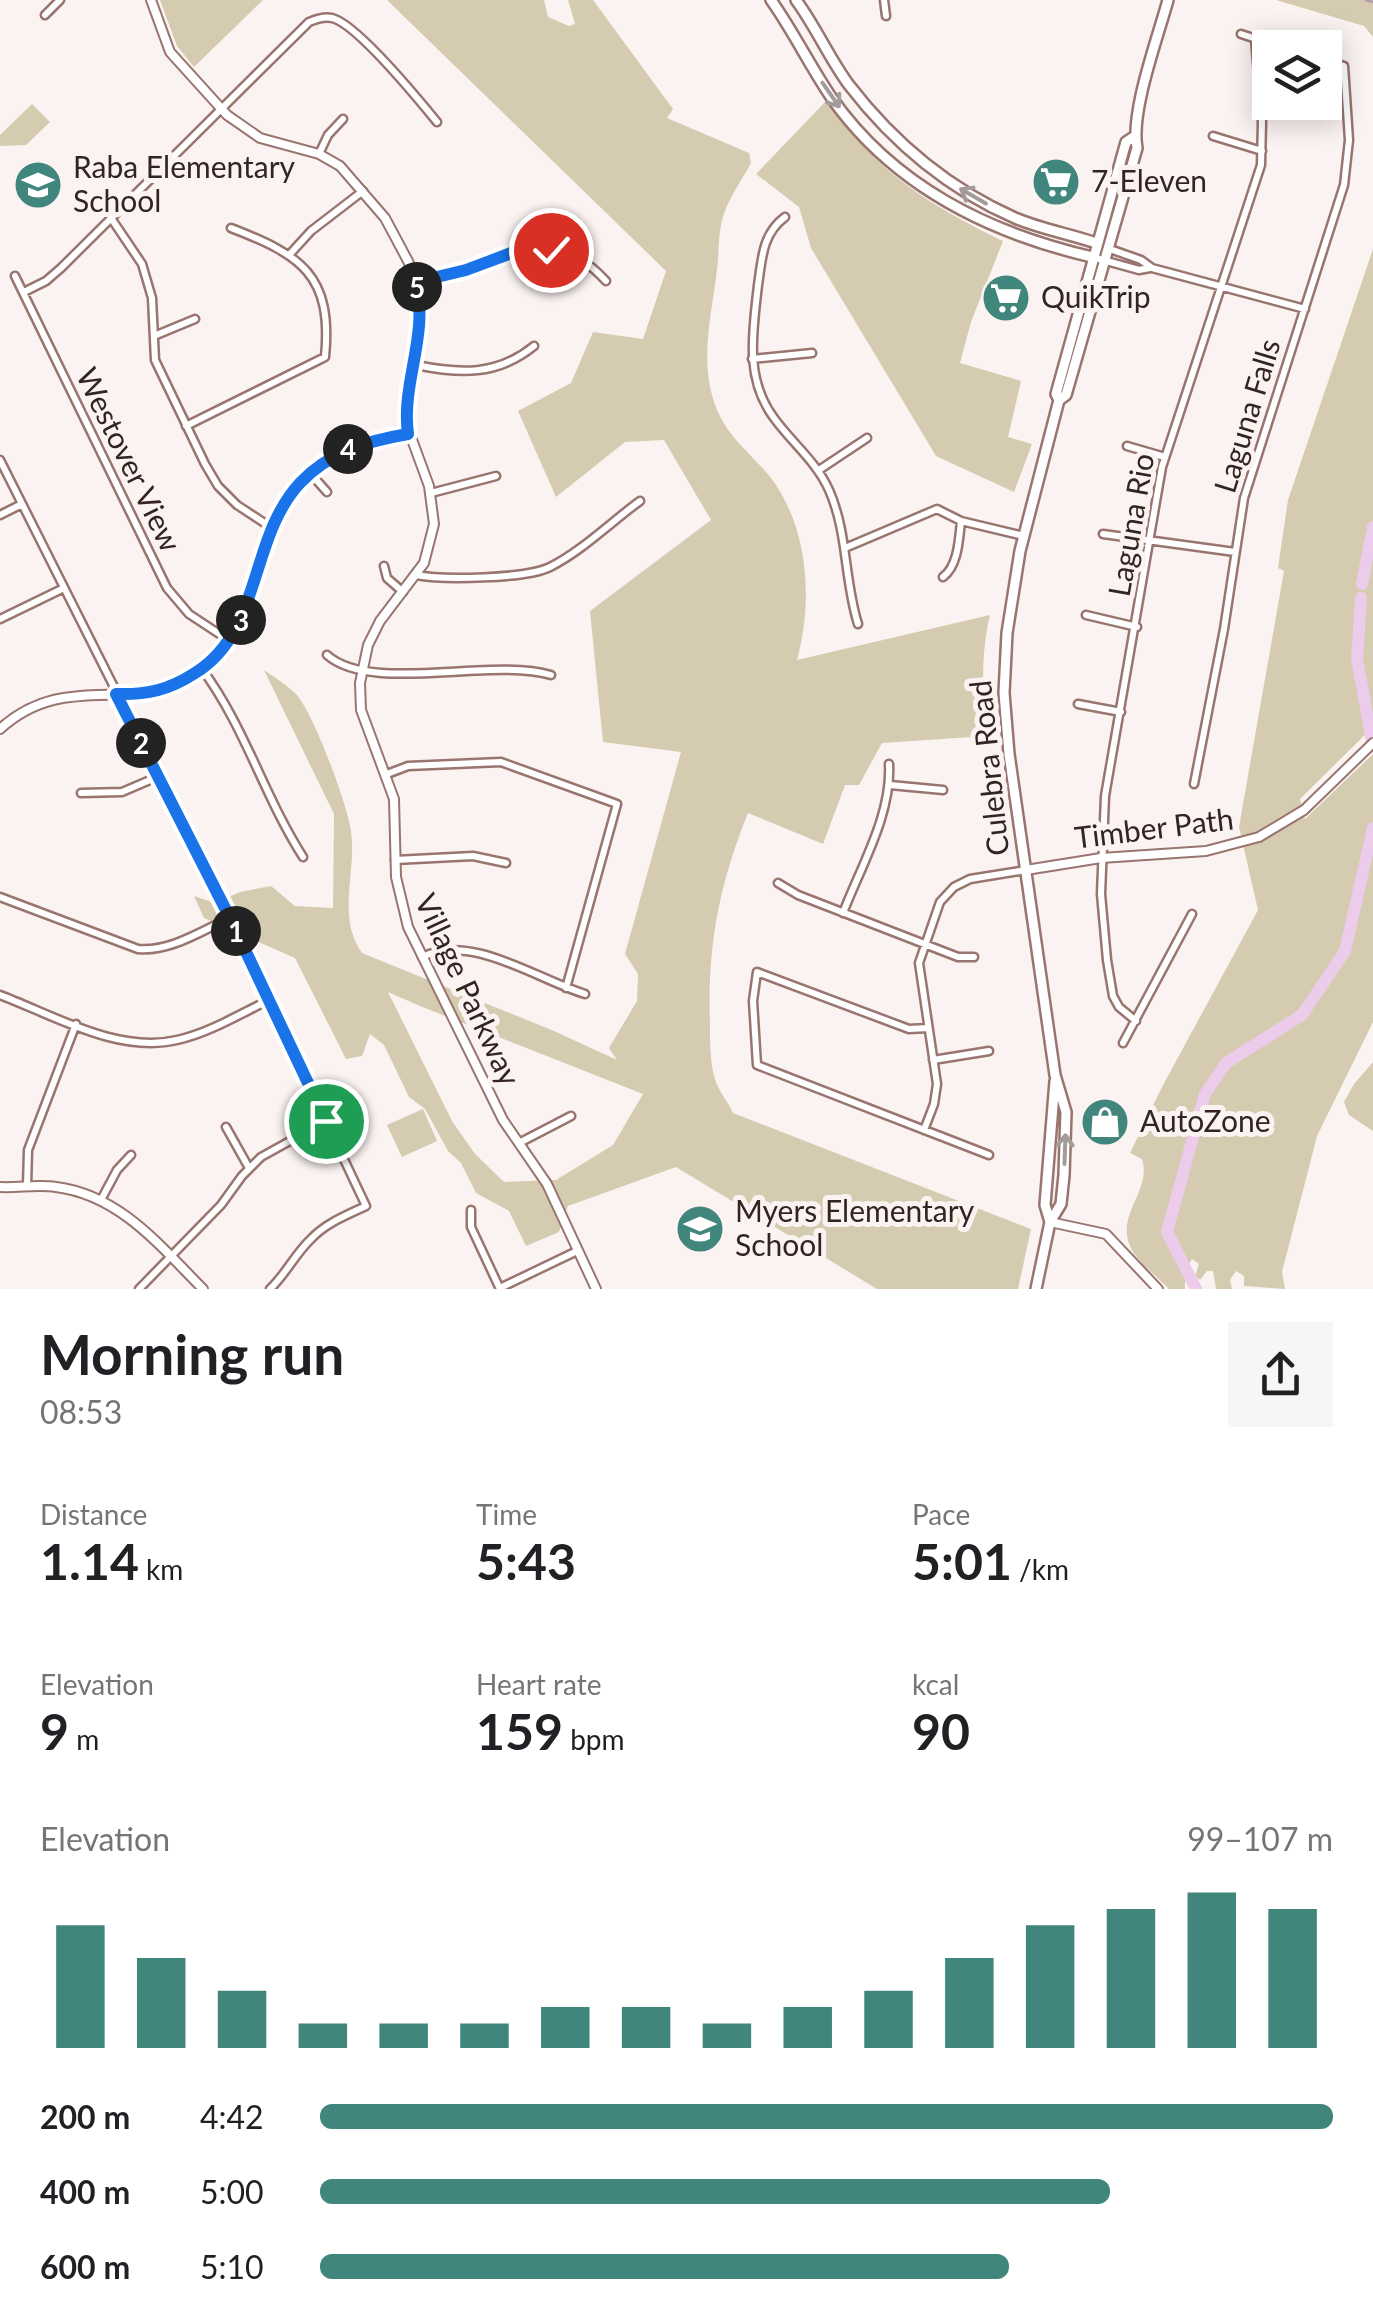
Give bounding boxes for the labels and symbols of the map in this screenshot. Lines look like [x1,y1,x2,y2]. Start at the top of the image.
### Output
one-way arrow [820,81,841,108]
place label: Raba Elementary School [73,148,296,218]
supermarket icon: 7-Eleven [1030,156,1082,208]
school or university icon: Raba Elementary School [12,159,64,211]
place label: 7-Eleven [1091,162,1207,198]
one-way arrow [959,186,988,206]
pin [509,208,594,293]
pin: 5 [392,262,442,312]
supermarket icon: QuikTrip [980,272,1032,324]
place label: QuikTrip [1041,278,1151,314]
street label: Laguna Falls [1206,334,1287,497]
street label: Westover View [70,361,190,557]
pin: 4 [323,424,373,474]
street label: Laguna Rio [1100,450,1160,599]
pin: 3 [216,595,266,645]
street label: Culebra Road [961,679,1015,858]
pin: 2 [116,718,166,768]
street label: Timber Path [1072,799,1235,855]
street label: Village Parkway [409,888,529,1091]
pin: 1 [211,906,261,956]
pin [284,1079,369,1164]
shop icon: AutoZone [1079,1096,1131,1148]
place label: AutoZone [1140,1102,1271,1138]
one-way arrow [1056,1134,1075,1166]
place label: Myers Elementary School [735,1192,975,1262]
school or university icon: Myers Elementary School [674,1203,726,1255]

